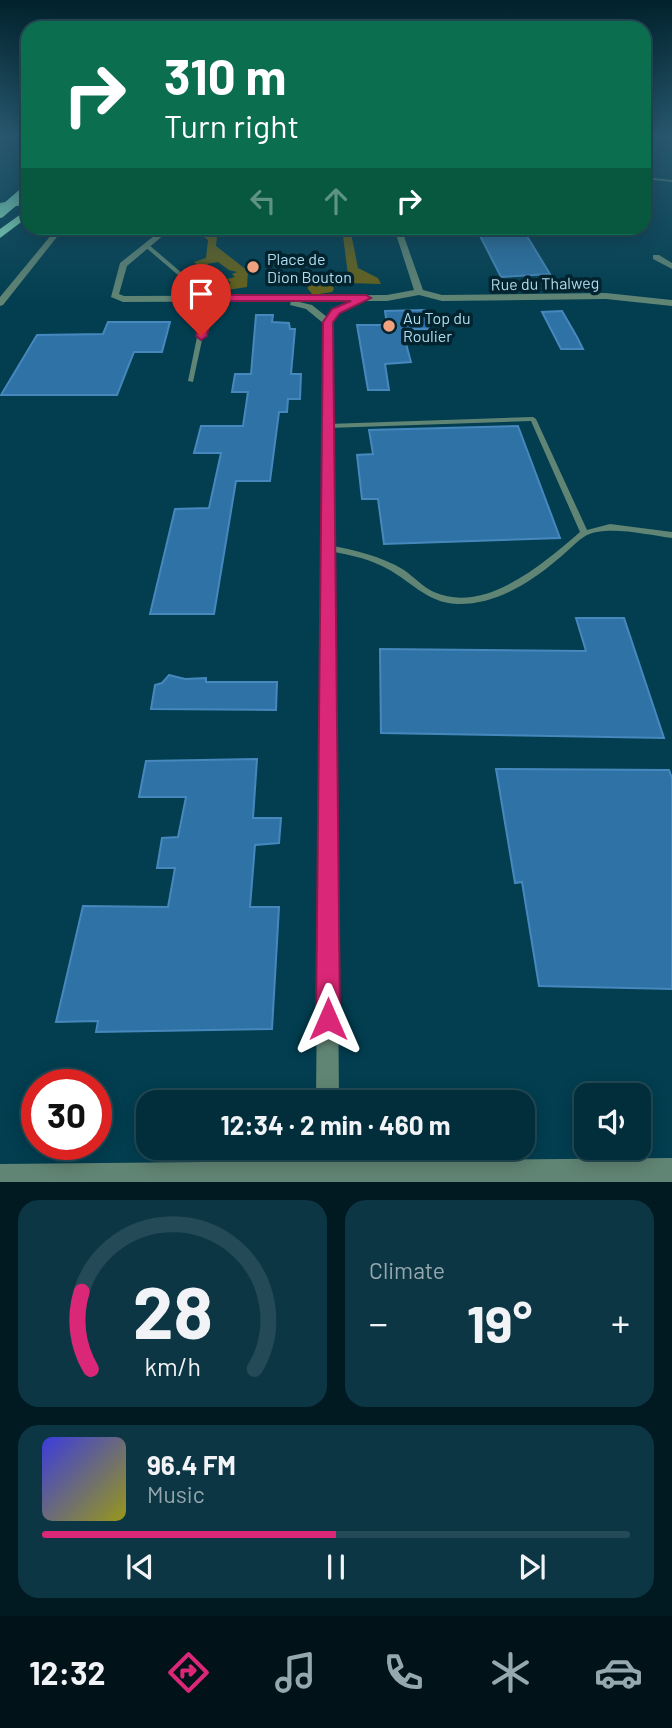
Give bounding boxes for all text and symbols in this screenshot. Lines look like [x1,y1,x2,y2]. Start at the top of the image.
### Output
text: 310 m [164,46,286,105]
icon: right [49,49,140,140]
text: Turn right [164,106,299,144]
icon: left [244,182,282,220]
icon: ahead [317,182,355,220]
icon: right [390,182,428,220]
place label: Place de Dion Bouton [267,249,352,286]
marker: Place de Dion Bouton [245,259,261,275]
pin [171,264,231,336]
street label: Rue du Thalweg [491,273,599,293]
icon: arrive [182,275,220,313]
place label: Au Top du Roulier [403,308,471,345]
marker: Au Top du Roulier [381,318,397,334]
position arrow [291,982,365,1056]
speed limit sign: 30 [21,1069,112,1160]
map controls [574,1083,651,1160]
button: sound [574,1083,651,1160]
text: 12:34 · 2 min · 460 m [221,1109,450,1140]
text: Climate [369,1256,445,1284]
text: 28 [132,1267,213,1355]
text: 19° [467,1291,532,1353]
text: − [369,1299,388,1345]
text: + [611,1299,630,1345]
text: km/h [144,1351,201,1381]
text: 96.4 FM [147,1449,236,1480]
text: Music [147,1480,205,1508]
icon: previous [121,1548,159,1586]
icon: pause [317,1548,355,1586]
icon: next [513,1548,551,1586]
icon: directions [164,1648,213,1697]
icon: music [271,1648,320,1697]
icon: phone [379,1648,428,1697]
icon: climate [486,1648,535,1697]
icon: car [594,1648,643,1697]
text: 12:32 [29,1653,105,1691]

